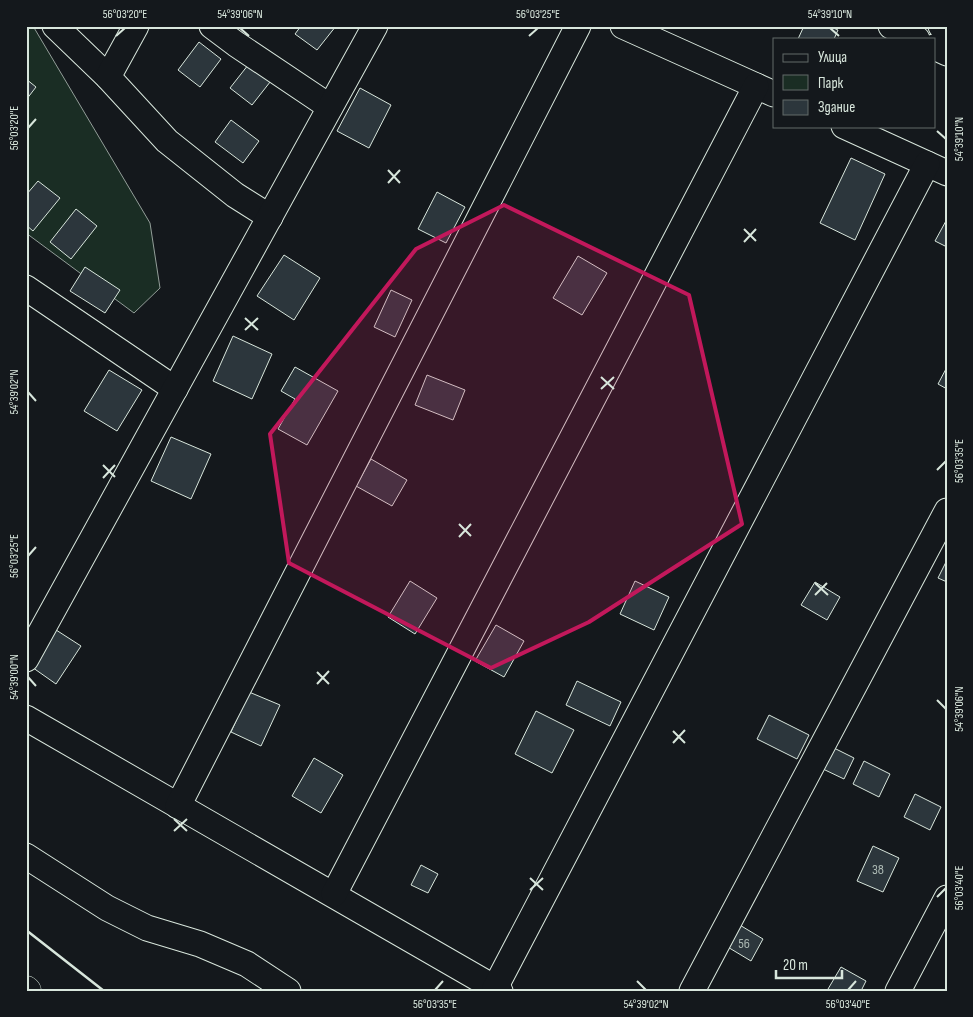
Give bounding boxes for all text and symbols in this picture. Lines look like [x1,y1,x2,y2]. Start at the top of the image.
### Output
text: 56°03'20"E [103,7,147,22]
text: 54°39'06"N [217,7,263,22]
text: 56°03'25"E [516,7,560,22]
text: 54°39'10"N [808,7,852,22]
legend [773,38,936,128]
text: Улица [818,48,847,67]
text: Парк [818,74,844,93]
text: Здание [818,98,855,117]
text: 56°03'20"E [7,106,22,150]
text: 54°39'10"N [952,117,967,161]
text: 54°39'02"N [7,369,22,415]
text: 56°03'35"E [952,439,967,483]
text: 56°03'25"E [7,534,22,578]
text: 54°39'00"N [7,654,22,700]
text: 54°39'06"N [952,686,967,732]
house number: 38 [872,861,884,878]
text: 56°03'40"E [952,866,967,910]
house number: 56 [738,935,750,952]
scale bar [776,947,842,979]
text: 20 m [783,956,808,975]
text: 56°03'35"E [413,997,457,1012]
text: 54°39'02"N [623,997,669,1012]
text: 56°03'40"E [826,997,870,1012]

